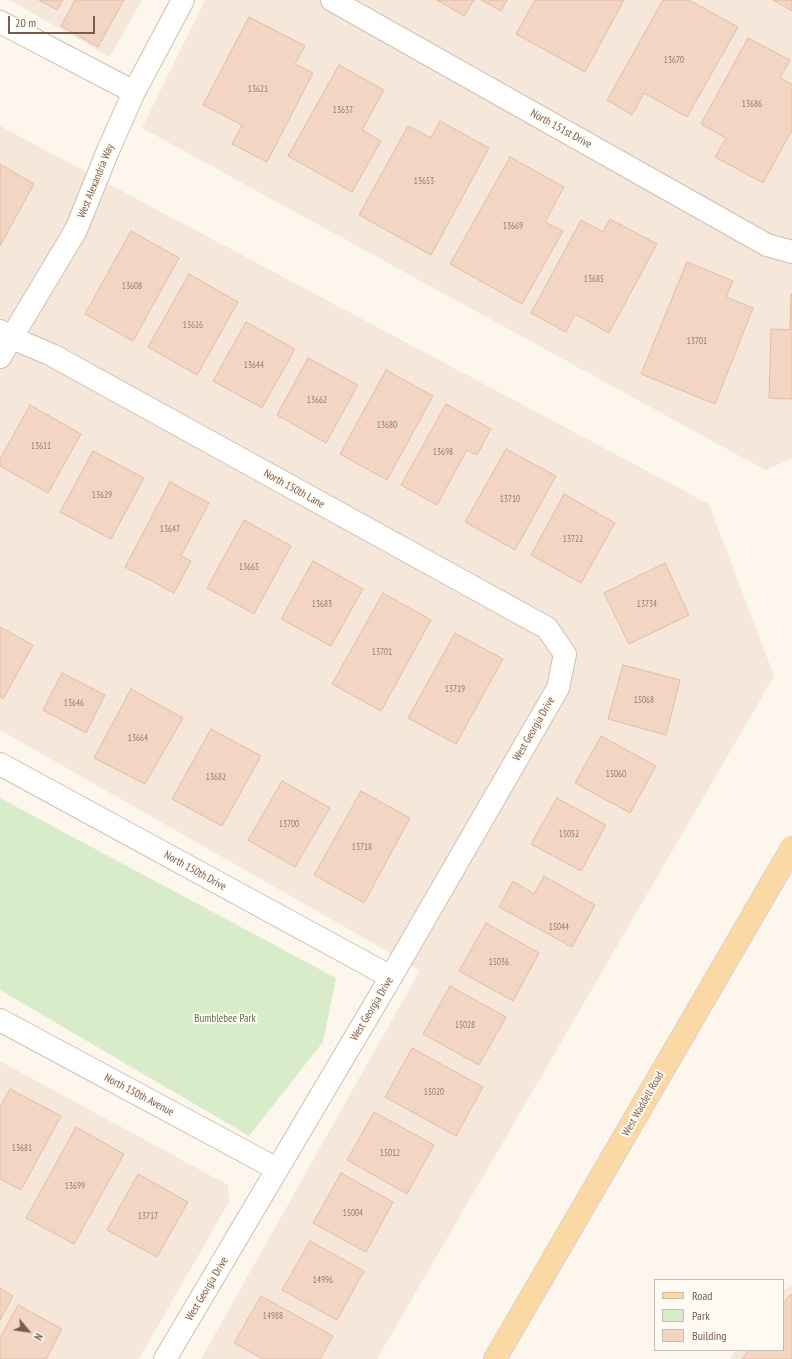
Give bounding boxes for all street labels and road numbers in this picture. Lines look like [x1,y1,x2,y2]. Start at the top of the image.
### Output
street label: North 151st Drive [528,107,594,151]
street label: West Alexandria Way [75,142,117,220]
street label: North 150th Lane [261,467,327,511]
street label: West Georgia Drive [510,694,558,764]
street label: North 150th Drive [162,848,228,894]
street label: West Georgia Drive [348,975,396,1043]
street label: West Waddell Road [619,1069,667,1139]
street label: North 150th Avenue [102,1071,176,1119]
street label: West Georgia Drive [183,1255,231,1323]

